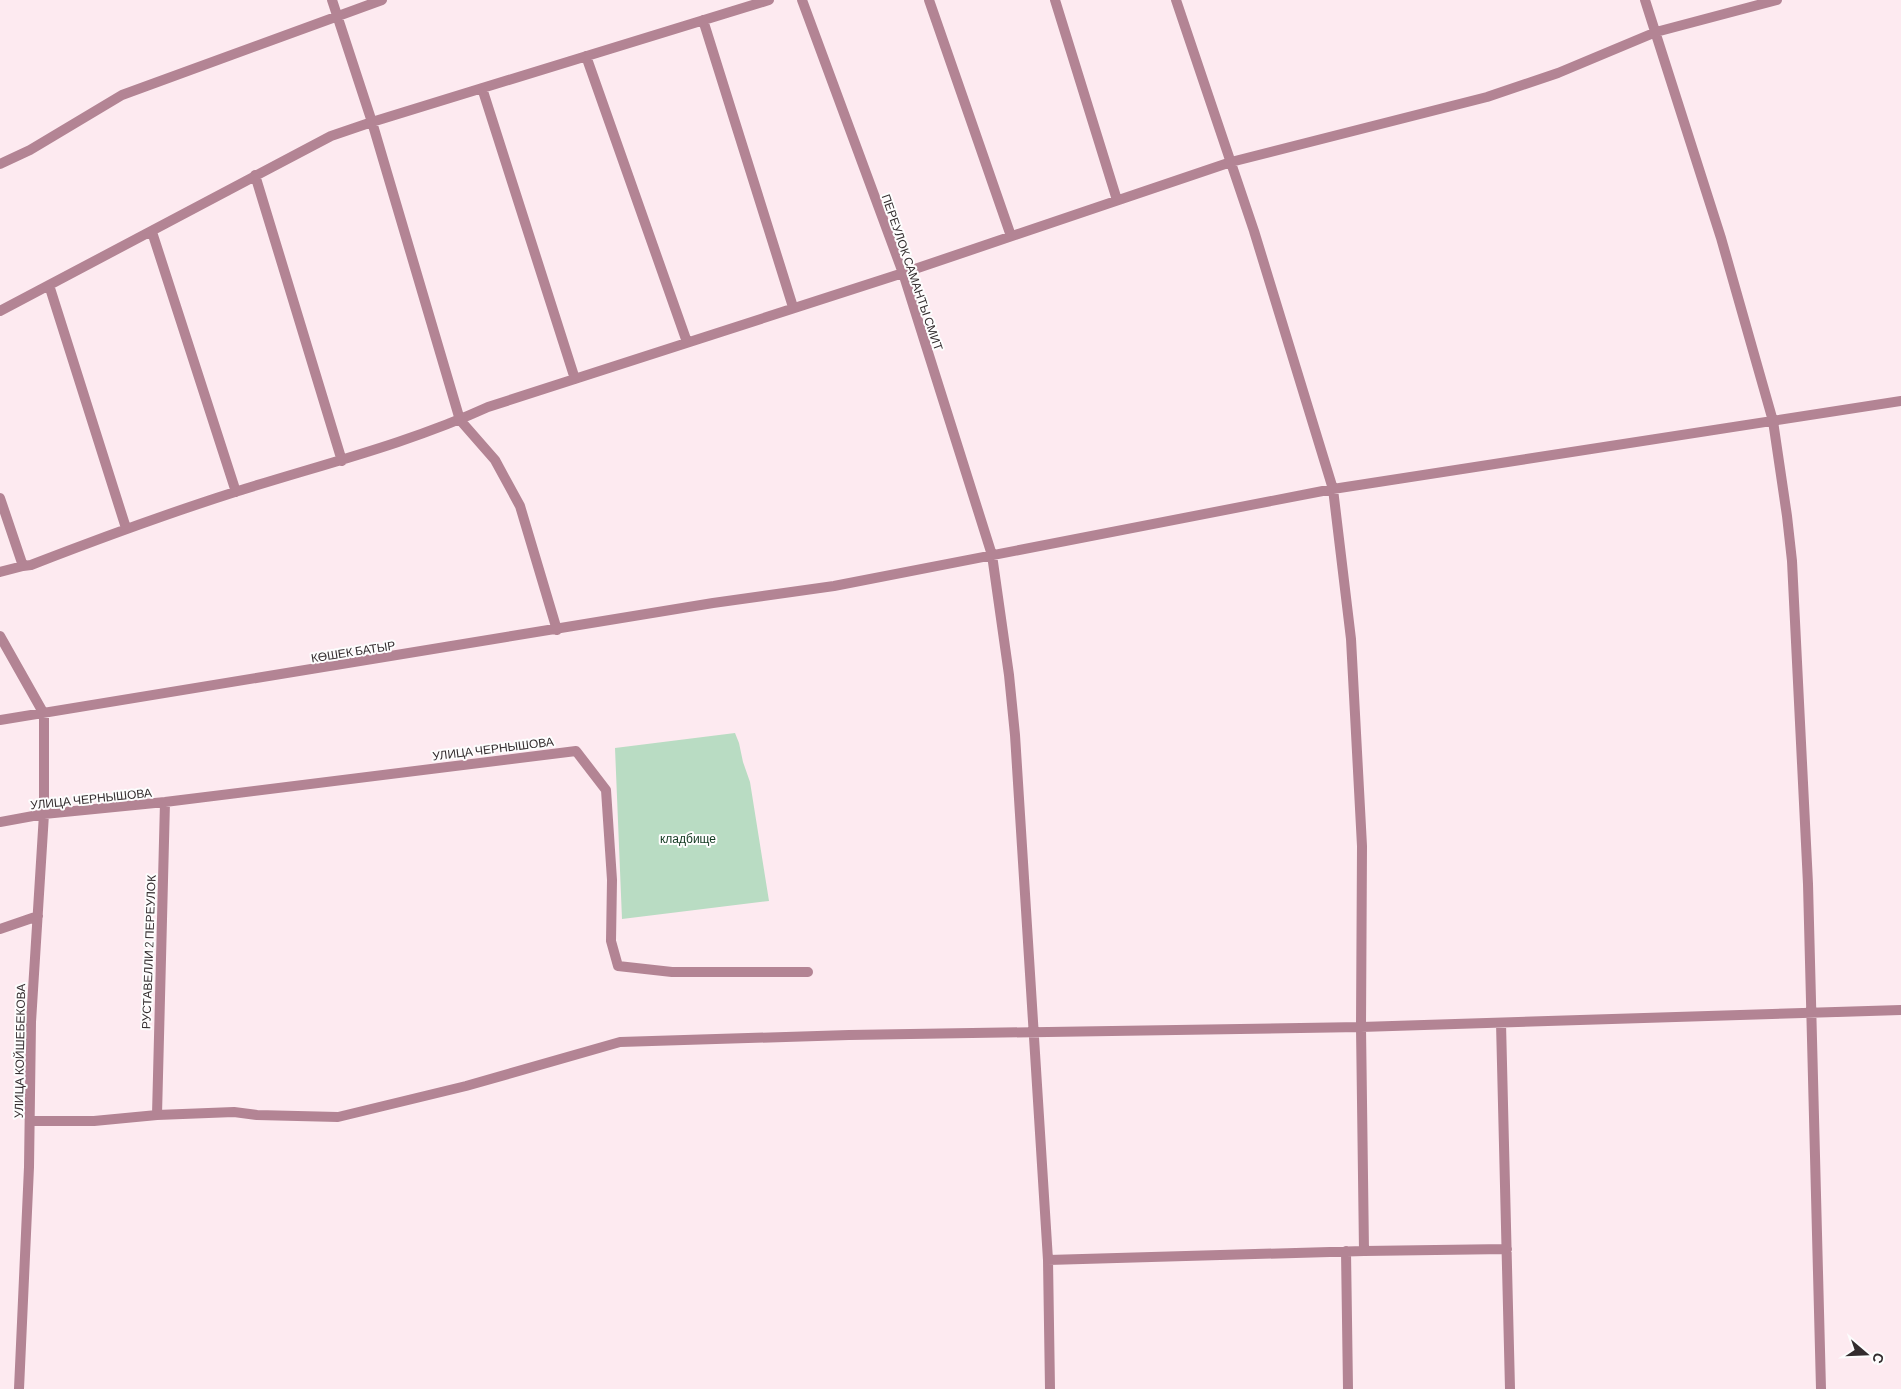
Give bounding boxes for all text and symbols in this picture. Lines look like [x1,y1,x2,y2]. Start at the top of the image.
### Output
street label: ПЕРЕУЛОК САМАНТЫ СМИТ [880,192,947,353]
street label: КӨШЕК БАТЫР [310,637,396,665]
street label: УЛИЦА ЧЕРНЫШОВА [431,734,555,763]
street label: УЛИЦА ЧЕРНЫШОВА [29,785,153,812]
park label: кладбище [660,831,716,846]
street label: РУСТАВЕЛЛИ 2 ПЕРЕУЛОК [138,875,158,1029]
street label: УЛИЦА КОЙШЕБЕКОВА [11,984,28,1118]
north arrow [1841,1329,1891,1379]
text: С [1869,1351,1888,1366]

